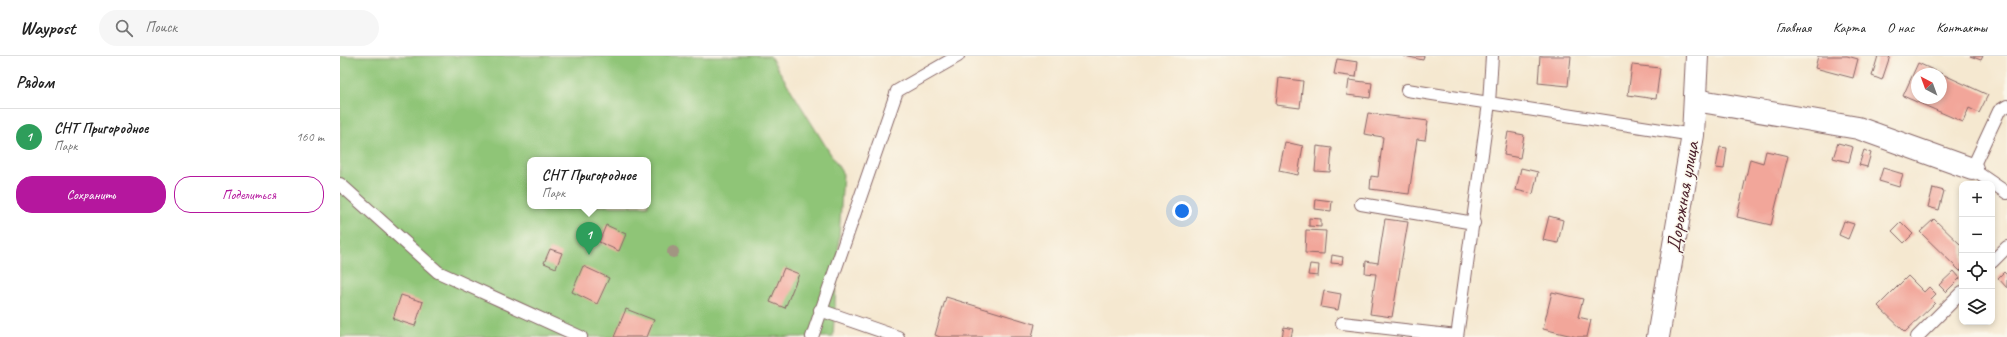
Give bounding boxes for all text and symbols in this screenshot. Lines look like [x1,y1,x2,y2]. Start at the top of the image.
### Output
search box [99,10,379,46]
text: Waypost [20,16,75,40]
icon: search [113,17,135,39]
text: Поиск [145,18,177,37]
text: Главная [1776,19,1811,36]
text: Карта [1833,19,1865,36]
text: О нас [1887,19,1914,36]
text: Контакты [1936,19,1987,36]
north arrow [1911,68,1947,104]
text: Рядом [16,72,54,93]
text: СНТ Пригородное [54,119,148,138]
text: 1 [26,129,32,145]
text: 160 m [296,129,324,145]
text: Парк [54,138,77,154]
street label: Дорожная улица [1660,138,1705,255]
popup [527,157,651,209]
text: СНТ Пригородное [542,166,636,185]
button: Сохранить [16,176,166,213]
button: Поделиться [174,176,324,213]
map controls [1959,181,1995,325]
button: + [1959,181,1995,217]
text: Парк [542,185,565,201]
your location [1172,201,1192,221]
button: − [1959,217,1995,253]
pin: 1 [576,222,602,255]
button: locate [1959,253,1995,289]
button: layers [1959,289,1995,325]

